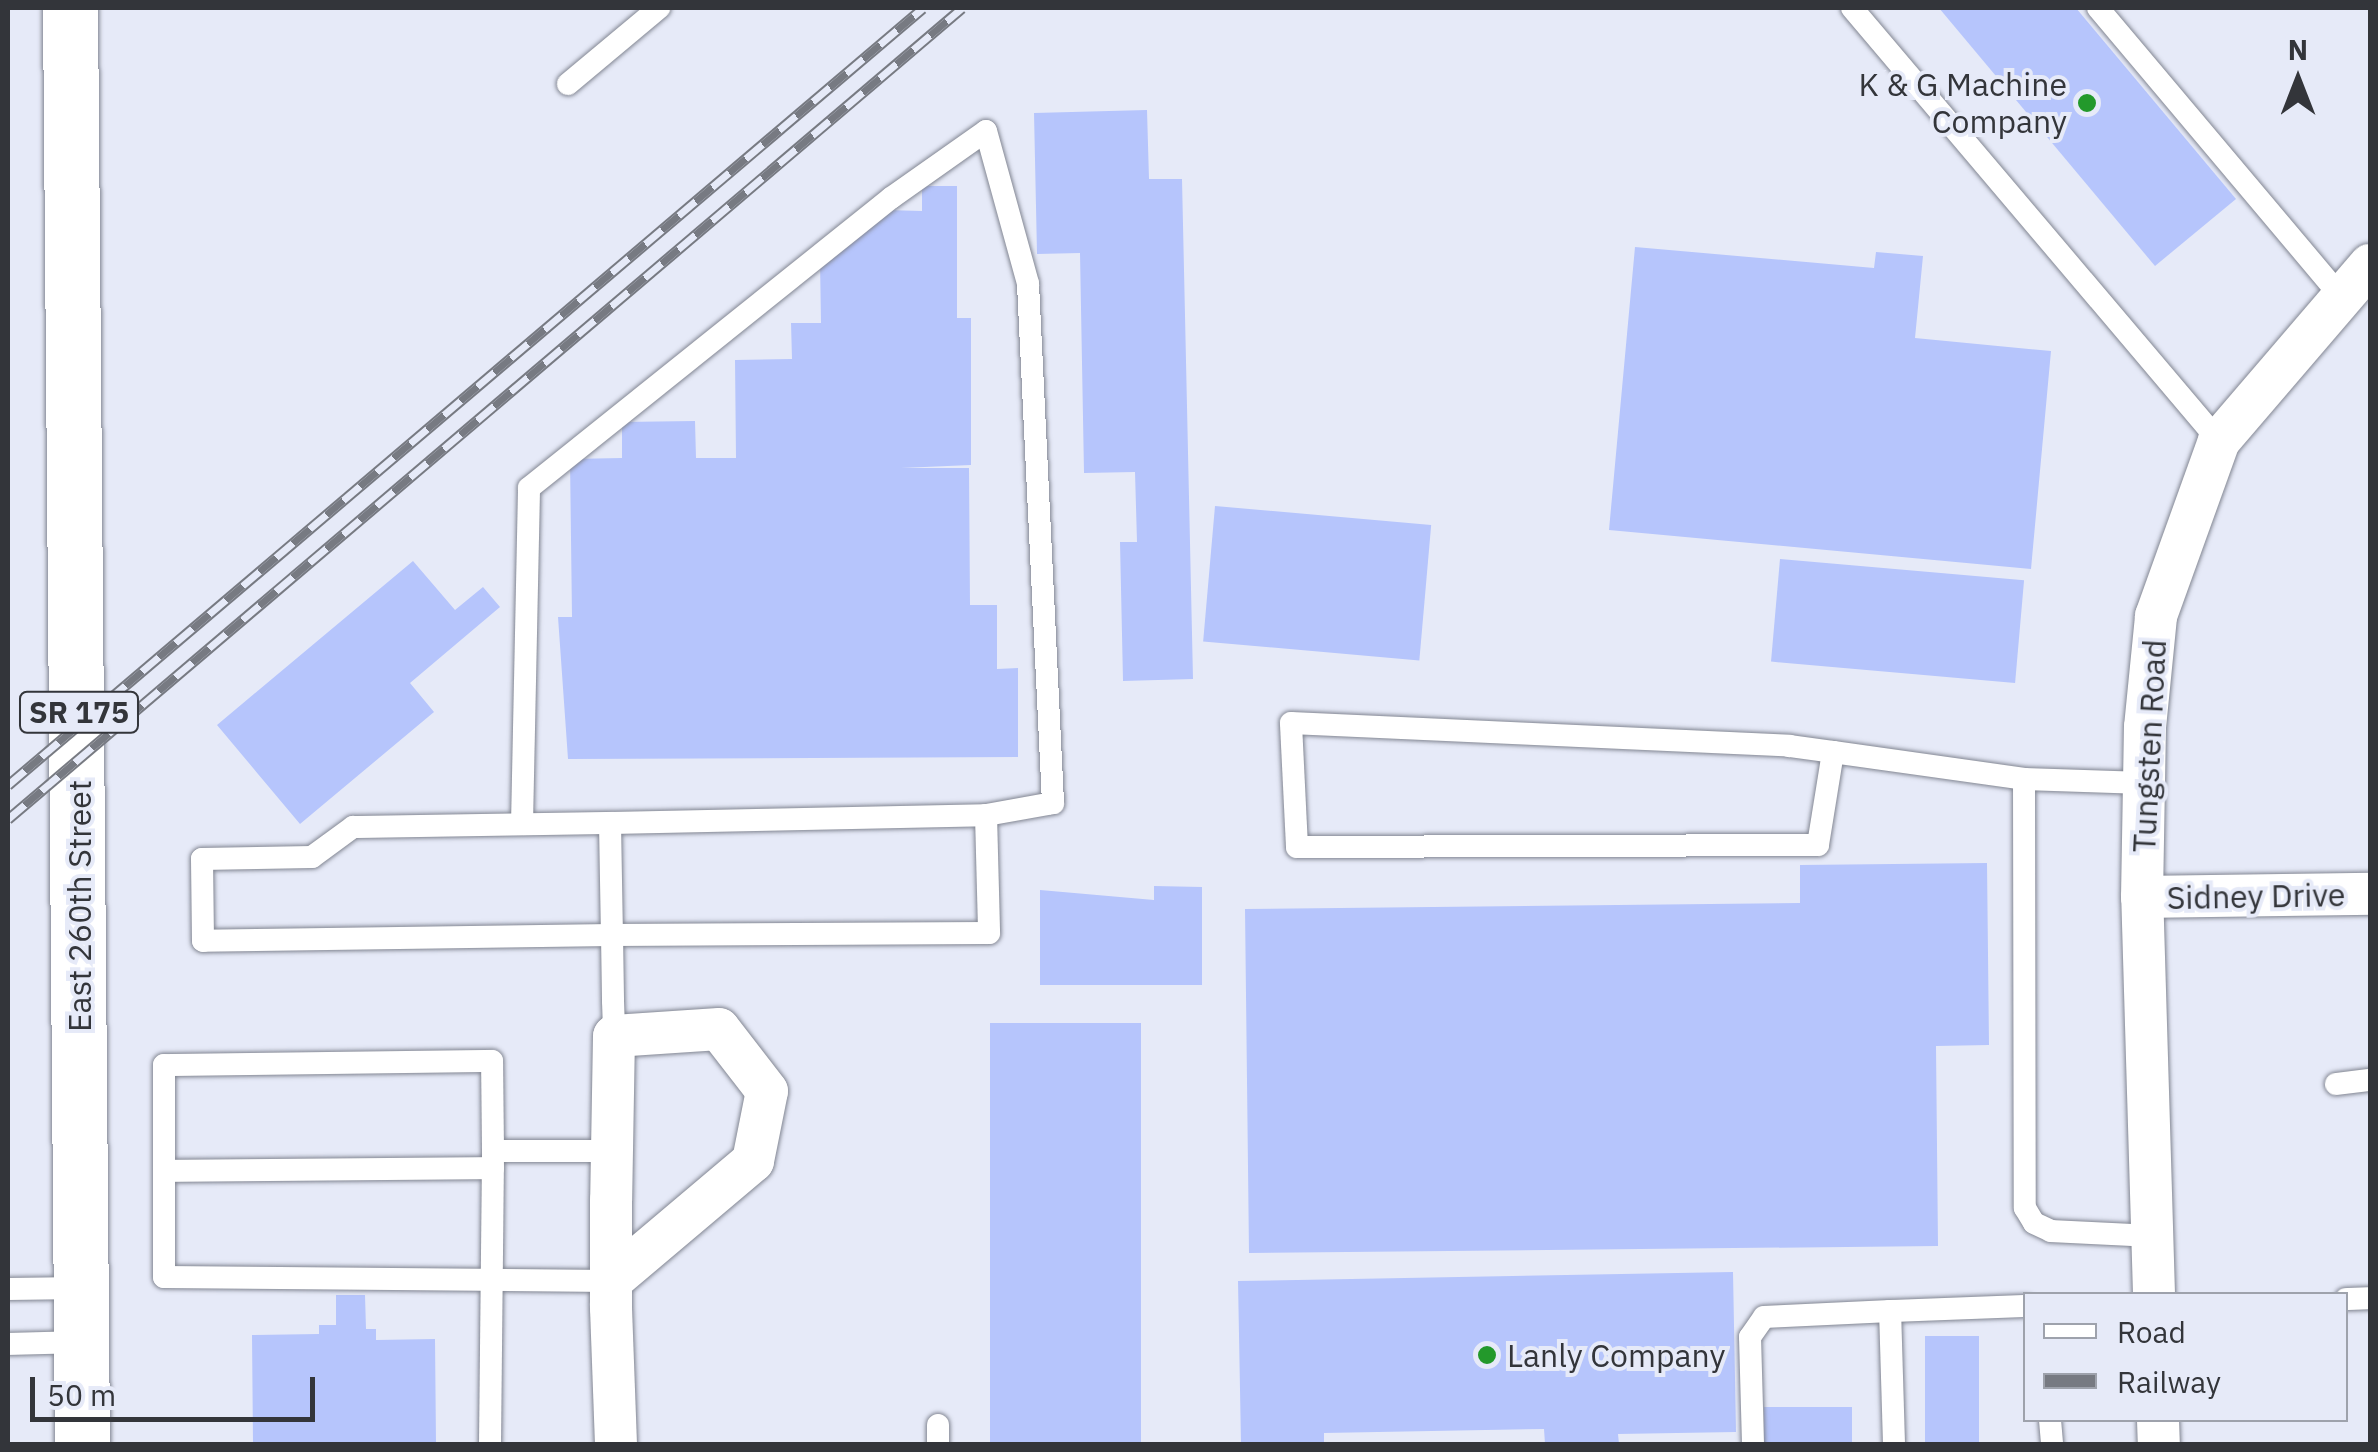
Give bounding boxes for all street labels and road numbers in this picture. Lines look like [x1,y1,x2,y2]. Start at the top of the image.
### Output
street label: Tungsten Road [2124,639,2174,853]
road number: SR 175 [17,687,142,737]
street label: East 260th Street [60,780,98,1032]
street label: Sidney Drive [2166,875,2346,917]

